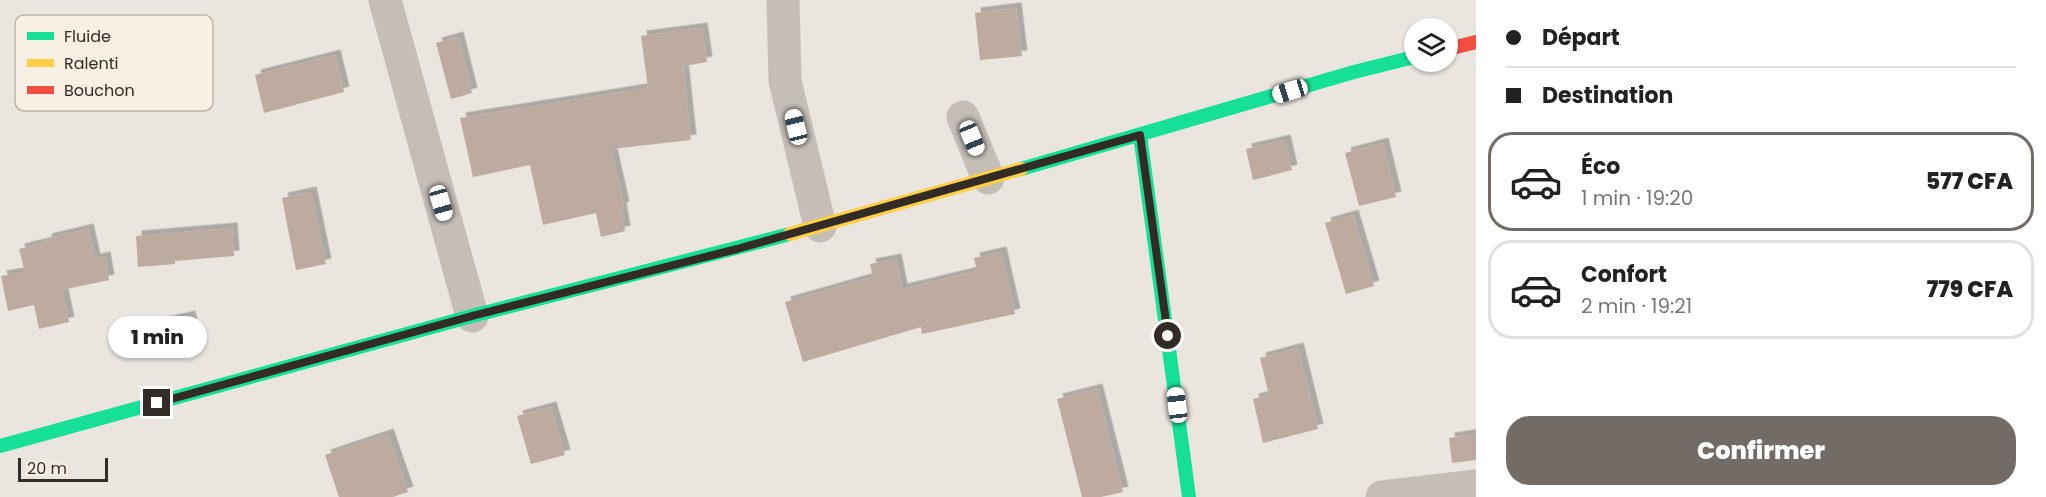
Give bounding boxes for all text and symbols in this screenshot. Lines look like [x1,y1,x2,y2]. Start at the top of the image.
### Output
legend [15,15,213,111]
map controls [1404,18,1458,72]
button: layers [1404,18,1458,72]
text: Départ [1542,22,1620,53]
text: Fluide [64,25,111,48]
text: Ralenti [64,52,118,75]
car [1270,77,1310,105]
text: Bouchon [64,79,135,102]
text: Destination [1542,80,1673,111]
car [783,107,809,147]
car [957,118,987,158]
text: Éco [1581,151,1620,182]
icon: car [1509,155,1563,209]
text: 577 CFA [1926,166,2013,197]
car [427,183,455,223]
text: 1 min · 19:20 [1581,184,1693,212]
text: Confort [1581,259,1667,290]
icon: car [1509,263,1563,317]
text: 779 CFA [1927,274,2013,305]
text: 2 min · 19:21 [1581,292,1692,320]
callout: 1 min [108,316,207,358]
route start [1154,322,1181,349]
text: 1 min [131,323,184,351]
car [1166,386,1188,424]
route end [143,389,170,416]
button: Confirmer [1506,416,2016,485]
scale bar [18,455,108,482]
text: 20 m [27,457,67,480]

